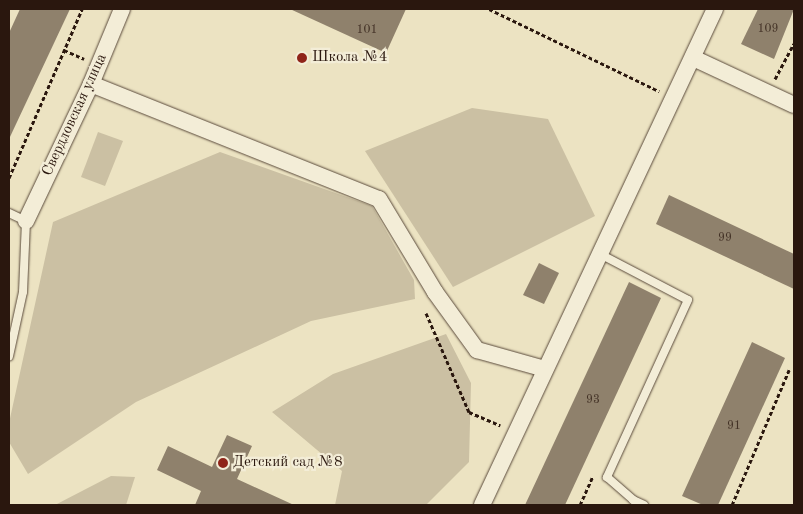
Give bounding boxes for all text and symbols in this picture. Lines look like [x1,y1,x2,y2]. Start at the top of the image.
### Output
house number: 109 [758,23,778,37]
house number: 101 [357,24,377,38]
place label: Школа №4 [312,49,387,67]
street label: Свердловская улица [39,51,111,179]
marker: Школа №4 [296,52,308,64]
house number: 99 [718,232,732,246]
house number: 93 [586,394,600,408]
house number: 91 [727,420,741,434]
place label: Детский сад №8 [233,454,343,472]
marker: Детский сад №8 [217,457,229,469]

